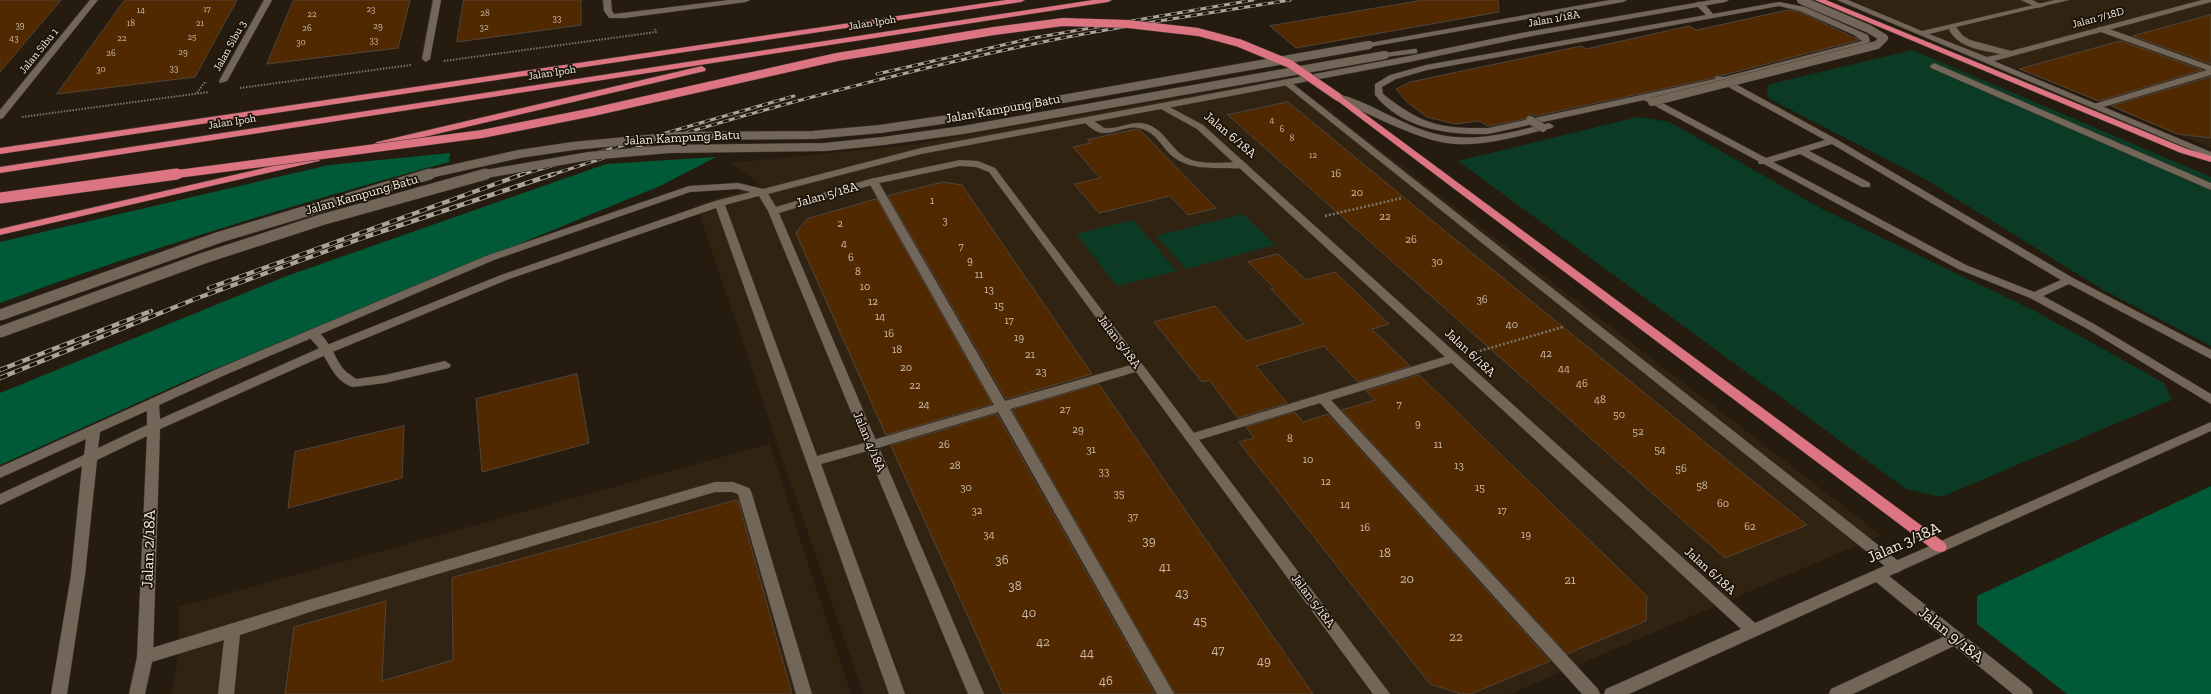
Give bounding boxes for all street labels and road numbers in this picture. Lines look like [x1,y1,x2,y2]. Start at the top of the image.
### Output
street label: Jalan 7/18D [2070,5,2126,31]
street label: Jalan 1/18A [1527,8,1581,30]
street label: Jalan Ipoh [847,13,897,33]
street label: Jalan Sibu 3 [211,18,249,74]
street label: Jalan Sibu 1 [17,26,61,76]
street label: Jalan Ipoh [527,63,577,83]
street label: Jalan Kampung Batu [945,91,1061,127]
street label: Jalan 6/18A [1201,109,1259,161]
street label: Jalan Ipoh [207,112,257,132]
street label: Jalan Kampung Batu [624,127,740,149]
street label: Jalan Kampung Batu [304,172,420,218]
street label: Jalan 5/18A [794,179,860,211]
street label: Jalan 5/18A [1094,312,1144,372]
street label: Jalan 6/18A [1441,326,1499,380]
street label: Jalan 4/18A [849,410,889,474]
street label: Jalan 2/18A [138,510,160,588]
street label: Jalan 3/18A [1865,518,1943,568]
street label: Jalan 6/18A [1681,544,1739,598]
street label: Jalan 5/18A [1288,571,1338,631]
street label: Jalan 9/18A [1914,603,1988,667]

